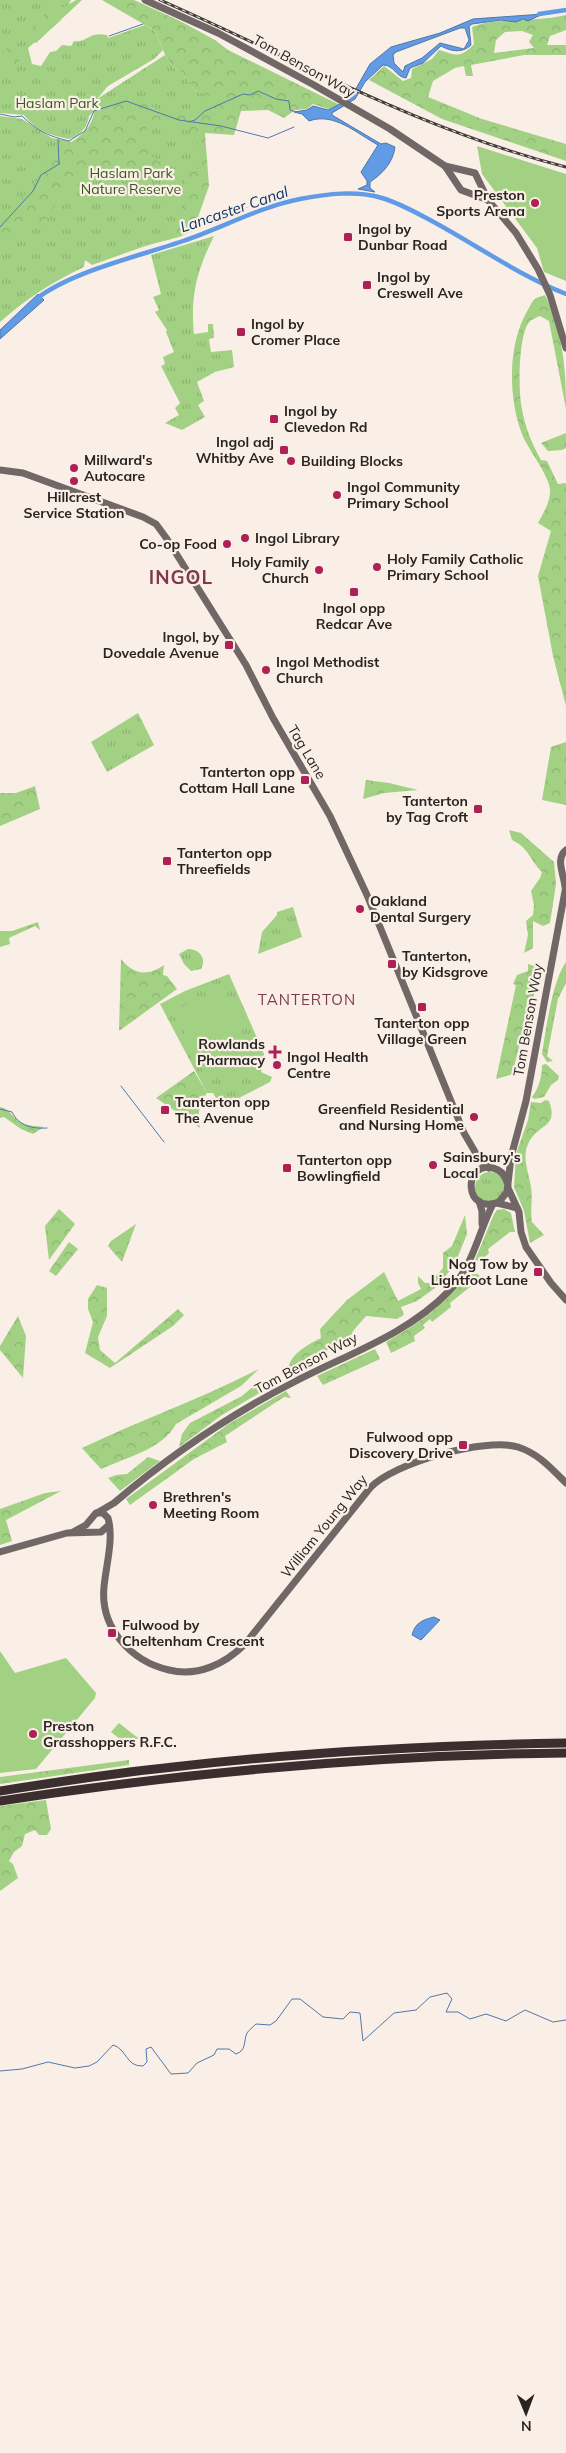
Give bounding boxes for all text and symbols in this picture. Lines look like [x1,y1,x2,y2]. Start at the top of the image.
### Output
street label: Tom Benson Way [250,30,359,102]
park label: Haslam Park [15,94,99,112]
park label: Haslam Park Nature Reserve [81,164,181,198]
water label: Lancaster Canal [178,182,291,236]
place label: Preston Sports Arena [436,186,525,220]
marker: Preston Sports Arena [529,197,541,209]
place label: Ingol by Dunbar Road [358,220,447,254]
marker: Ingol by Dunbar Road [342,231,354,243]
place label: Ingol by Creswell Ave [377,268,463,302]
marker: Ingol by Creswell Ave [361,279,373,291]
place label: Ingol by Cromer Place [251,315,340,349]
marker: Ingol by Cromer Place [235,326,247,338]
place label: Ingol by Clevedon Rd [284,402,368,436]
marker: Ingol by Clevedon Rd [268,413,280,425]
place label: Ingol adj Whitby Ave [196,433,274,467]
marker: Ingol adj Whitby Ave [278,444,290,456]
place label: Millward's Autocare [84,451,153,485]
place label: Building Blocks [301,452,403,470]
marker: Building Blocks [285,455,297,467]
marker: Millward's Autocare [68,462,80,474]
marker: Hillcrest Service Station [68,475,80,487]
place label: Ingol Community Primary School [347,478,460,512]
place label: Hillcrest Service Station [24,488,124,522]
marker: Ingol Community Primary School [331,489,343,501]
place label: Ingol Library [255,529,340,547]
marker: Ingol Library [239,532,251,544]
place label: Co-op Food [139,535,217,553]
marker: Co-op Food [221,538,233,550]
place label: Holy Family Catholic Primary School [387,550,523,584]
place label: Holy Family Church [231,553,309,587]
marker: Holy Family Catholic Primary School [371,561,383,573]
marker: Holy Family Church [313,564,325,576]
district label: INGOL [149,565,213,589]
marker: Ingol opp Redcar Ave [348,586,360,598]
place label: Ingol opp Redcar Ave [316,599,392,633]
place label: Ingol, by Dovedale Avenue [103,628,219,662]
marker: Ingol, by Dovedale Avenue [223,639,235,651]
place label: Ingol Methodist Church [276,653,380,687]
marker: Ingol Methodist Church [260,664,272,676]
street label: Tag Lane [284,722,330,782]
place label: Tanterton opp Cottam Hall Lane [179,763,295,797]
marker: Tanterton opp Cottam Hall Lane [299,774,311,786]
place label: Tanterton by Tag Croft [386,792,469,826]
marker: Tanterton by Tag Croft [472,803,484,815]
place label: Tanterton opp Threefields [177,844,272,878]
marker: Tanterton opp Threefields [161,855,173,867]
place label: Oakland Dental Surgery [370,892,471,926]
marker: Oakland Dental Surgery [354,903,366,915]
place label: Tanterton, by Kidsgrove [402,947,488,981]
marker: Tanterton, by Kidsgrove [386,958,398,970]
street label: Tom Benson Way [509,962,547,1078]
district label: TANTERTON [258,990,356,1009]
marker: Tanterton opp Village Green [416,1001,428,1013]
place label: Tanterton opp Village Green [375,1014,470,1048]
place label: Rowlands Pharmacy [197,1035,265,1069]
marker: Rowlands Pharmacy [269,1046,281,1058]
place label: Ingol Health Centre [287,1048,369,1082]
marker: Ingol Health Centre [271,1059,283,1071]
place label: Tanterton opp The Avenue [175,1093,270,1127]
place label: Greenfield Residential and Nursing Home [318,1100,464,1134]
marker: Tanterton opp The Avenue [159,1104,171,1116]
marker: Greenfield Residential and Nursing Home [468,1111,480,1123]
place label: Sainsbury's Local [443,1148,521,1182]
place label: Tanterton opp Bowlingfield [297,1151,392,1185]
marker: Sainsbury's Local [427,1159,439,1171]
marker: Tanterton opp Bowlingfield [281,1162,293,1174]
place label: Nog Tow by Lightfoot Lane [431,1255,528,1289]
marker: Nog Tow by Lightfoot Lane [532,1266,544,1278]
street label: Tom Benson Way [251,1328,361,1398]
place label: Fulwood opp Discovery Drive [349,1428,453,1462]
marker: Fulwood opp Discovery Drive [457,1439,469,1451]
street label: William Young Way [277,1470,371,1581]
place label: Brethren's Meeting Room [163,1488,259,1522]
marker: Brethren's Meeting Room [147,1499,159,1511]
place label: Fulwood by Cheltenham Crescent [122,1616,265,1650]
marker: Fulwood by Cheltenham Crescent [106,1627,118,1639]
place label: Preston Grasshoppers R.F.C. [43,1717,177,1751]
marker: Preston Grasshoppers R.F.C. [27,1728,39,1740]
north arrow [501,2388,551,2438]
text: N [521,2417,532,2435]

